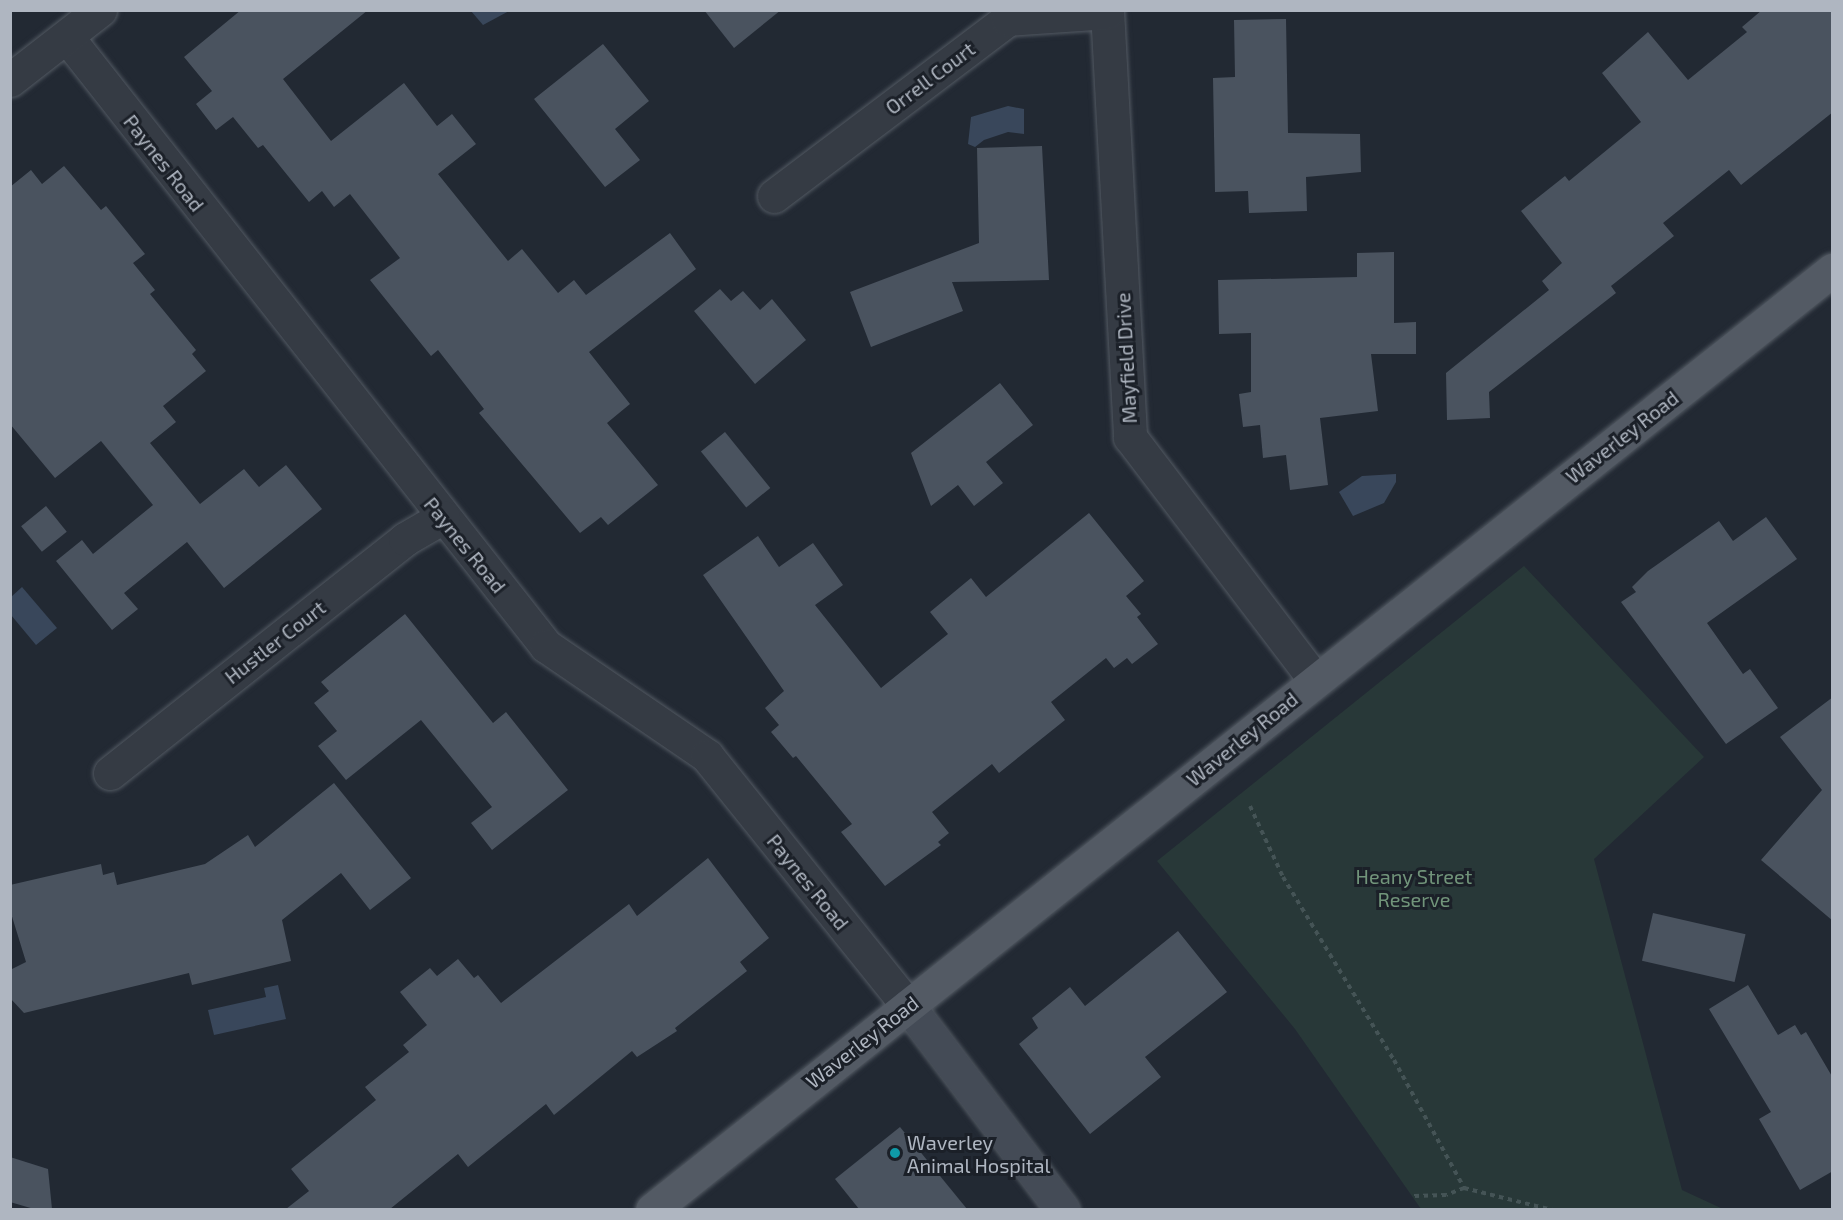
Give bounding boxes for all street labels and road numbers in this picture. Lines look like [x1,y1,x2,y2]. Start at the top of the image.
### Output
street label: Orrell Court [880,37,980,119]
street label: Paynes Road [119,110,209,216]
street label: Mayfield Drive [1111,292,1141,424]
street label: Waverley Road [1561,385,1683,489]
street label: Paynes Road [419,492,511,598]
street label: Hustler Court [220,595,330,689]
street label: Waverley Road [1181,687,1303,791]
street label: Paynes Road [762,829,854,935]
street label: Waverley Road [801,990,923,1094]

